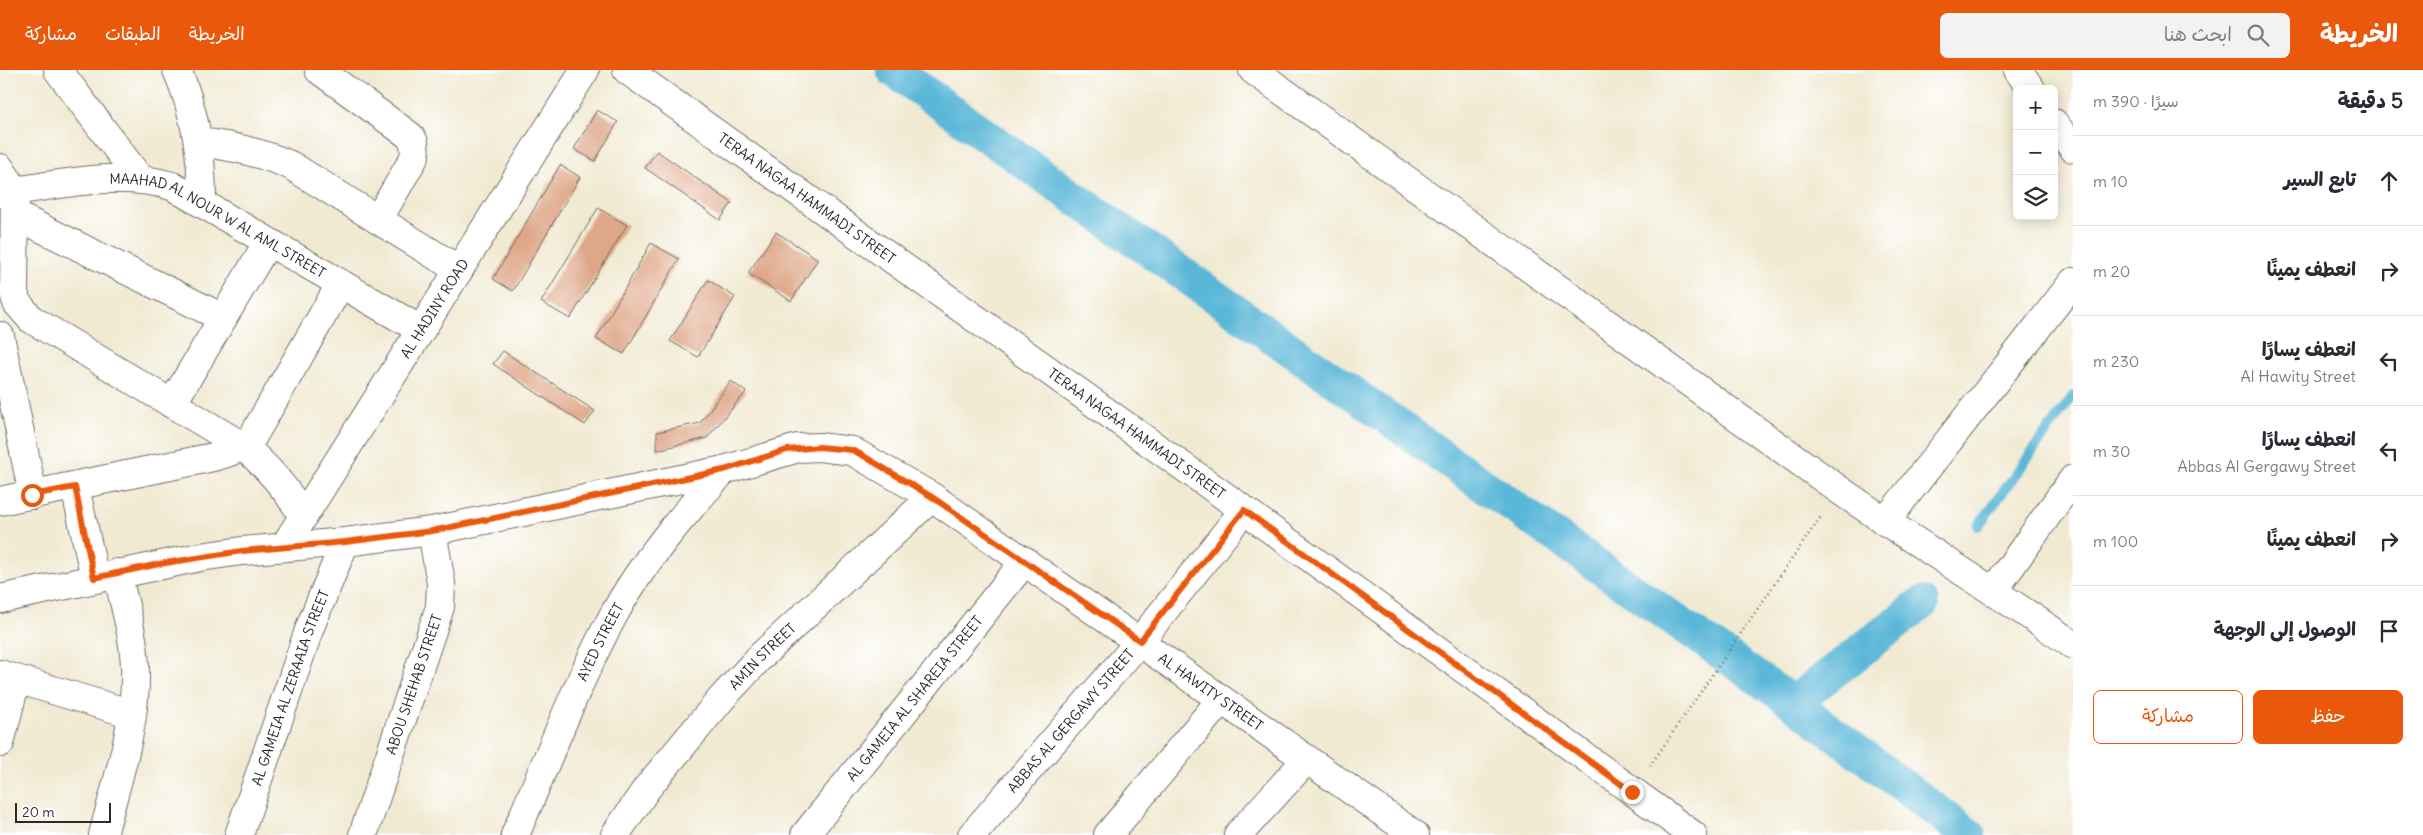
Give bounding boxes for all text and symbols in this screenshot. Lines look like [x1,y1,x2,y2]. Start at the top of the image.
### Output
search box [1940,13,2290,58]
text: الخريطة [2320,18,2398,48]
icon: search [2244,21,2272,49]
text: مشاركة [25,22,77,45]
text: الطبقات [105,22,161,45]
text: الخريطة [189,22,245,45]
text: ابحث هنا [2164,22,2232,46]
map controls [2013,85,2058,220]
button: + [2013,85,2058,130]
text: 5 دقيقة [2337,87,2403,114]
text: سيرًا · 390 m [2093,91,2179,111]
street label: TERAA NAGAA HAMMADI STREET [715,129,899,268]
button: − [2013,130,2058,175]
text: تابع السير [2284,167,2356,191]
icon: ahead [2375,167,2403,195]
street label: MAAHAD AL NOUR W AL AML STREET [109,170,329,282]
text: 10 m [2093,171,2128,191]
button: layers [2013,175,2058,220]
street label: AL HADINY ROAD [396,255,473,362]
text: انعطف يمينًا [2267,257,2356,281]
icon: right [2375,257,2403,285]
text: 20 m [2093,261,2130,281]
text: انعطف يسارًا [2262,337,2356,361]
icon: left [2375,347,2403,375]
text: 230 m [2093,351,2139,371]
street label: TERAA NAGAA HAMMADI STREET [1044,364,1229,503]
text: Al Hawity Street [2241,366,2356,386]
text: انعطف يسارًا [2262,427,2356,451]
icon: left [2375,437,2403,465]
text: 30 m [2093,441,2130,461]
text: Abbas Al Gergawy Street [2177,456,2356,476]
route start [21,484,44,507]
text: انعطف يمينًا [2267,527,2356,551]
icon: right [2375,527,2403,555]
text: 100 m [2093,531,2138,551]
street label: AL GAMEIA AL ZERAAIA STREET [248,587,333,788]
street label: AYED STREET [573,600,627,684]
street label: ABOU SHEHAB STREET [382,612,446,757]
street label: AL GAMEIA AL SHAREIA STREET [843,612,986,785]
text: الوصول إلى الوجهة [2213,617,2356,641]
icon: arrive [2375,617,2403,645]
street label: AMIN STREET [725,619,800,694]
street label: ABBAS AL GERGAWY STREET [1004,645,1138,797]
street label: AL HAWITY STREET [1155,649,1266,735]
button: مشاركة [2093,690,2243,744]
button: حفظ [2253,690,2403,744]
route end [1621,781,1644,804]
scale bar [15,800,111,823]
text: 20 m [22,803,55,821]

